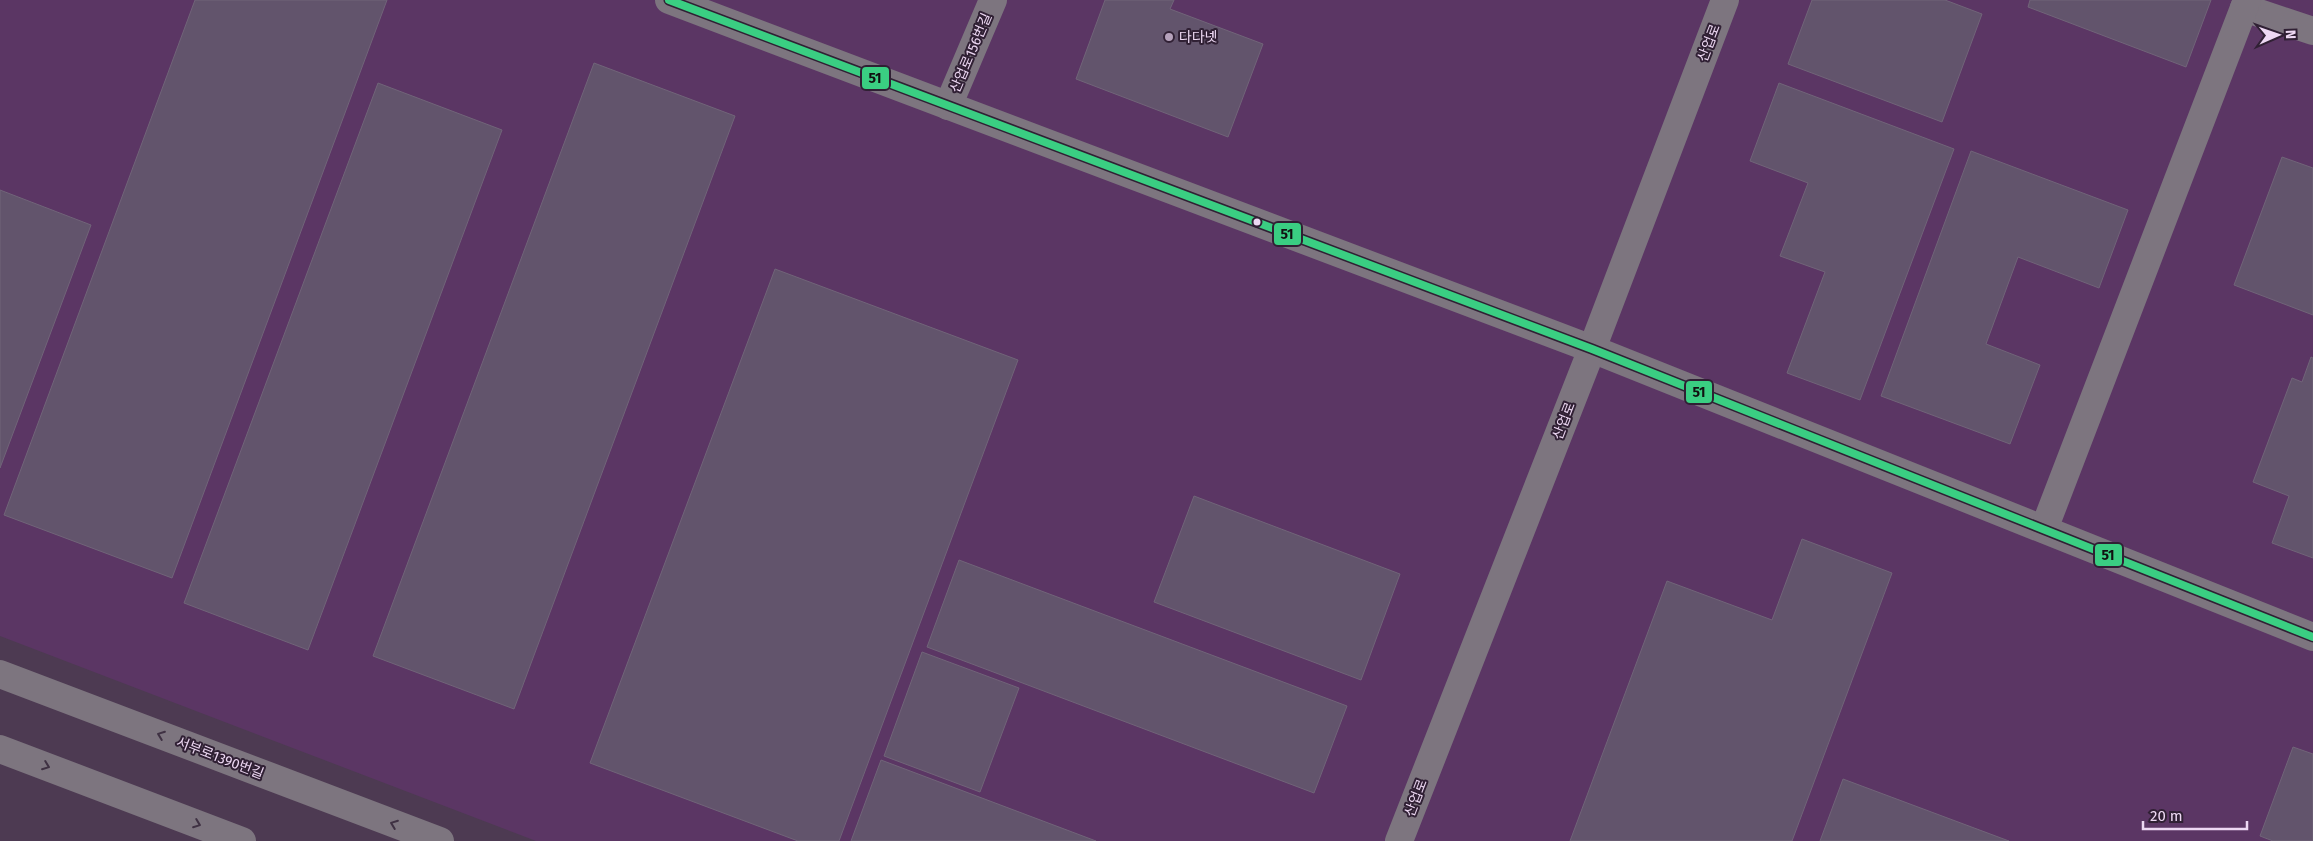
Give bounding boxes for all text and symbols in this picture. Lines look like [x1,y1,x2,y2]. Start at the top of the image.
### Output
north arrow [2253,10,2303,60]
street label: 산업로156번길 [947,11,995,95]
street label: 산업로 [1694,22,1724,64]
place label: 다다넷 [1179,29,1218,46]
text: N [2282,30,2299,40]
marker: 다다넷 [1163,31,1175,43]
line badge: 51 [861,66,890,90]
text: 51 [868,70,882,87]
unlabelled marker [1252,217,1262,227]
line badge: 51 [1273,222,1302,246]
text: 51 [1280,226,1294,243]
line badge: 51 [1685,380,1713,404]
text: 51 [1692,384,1706,401]
street label: 산업로 [1549,400,1579,442]
line badge: 51 [2094,543,2123,567]
text: 51 [2101,547,2115,564]
one-way arrow [157,731,165,741]
street label: 서부로1390번길 [174,733,266,783]
one-way arrow [41,760,49,770]
street label: 산업로 [1401,777,1431,819]
scale bar [2143,798,2247,830]
text: 20 m [2150,807,2183,825]
one-way arrow [193,818,201,828]
one-way arrow [391,820,399,830]

